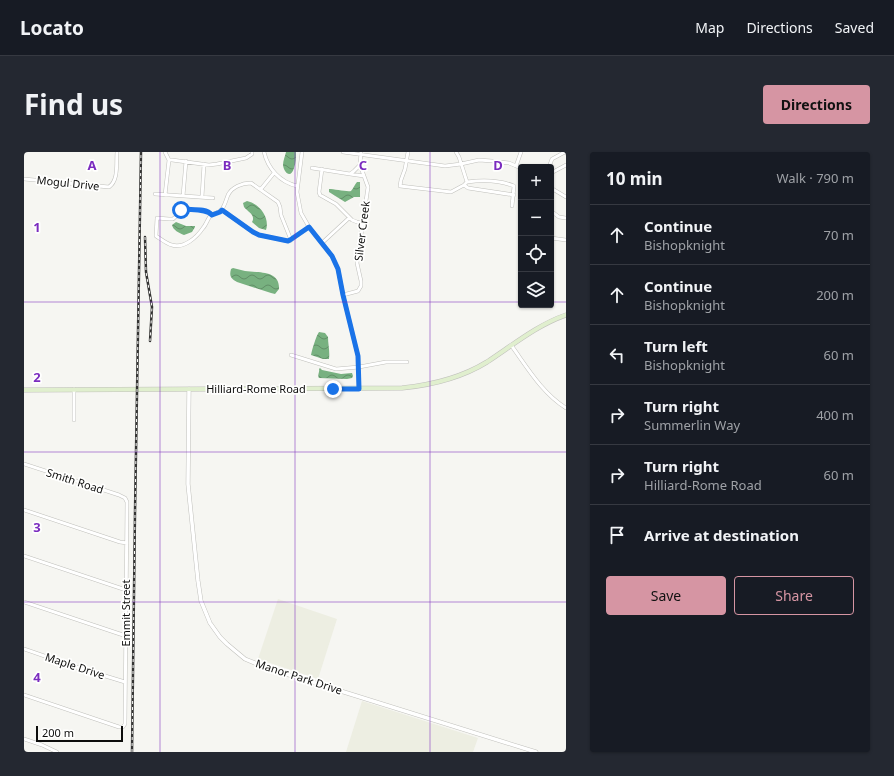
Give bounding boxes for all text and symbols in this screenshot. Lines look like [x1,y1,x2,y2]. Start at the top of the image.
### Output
text: Locato [20,15,84,41]
text: Map [695,18,724,37]
text: Directions [746,18,813,37]
text: Saved [835,18,874,37]
text: Find us [24,85,123,123]
button: Directions [763,85,870,124]
text: A [88,156,97,174]
text: B [223,156,231,174]
text: C [359,156,367,174]
text: D [493,156,503,174]
map controls [518,164,554,308]
button: + [518,164,554,200]
text: 10 min [606,167,663,190]
text: Walk · 790 m [776,169,854,187]
street label: Mogul Drive [36,172,100,193]
street label: Silver Creek [350,200,373,262]
button: − [518,200,554,236]
route start [172,201,190,219]
text: Continue [644,216,712,236]
text: 1 [33,218,41,236]
icon: ahead [606,224,628,246]
text: 70 m [824,226,854,244]
button: locate [518,236,554,272]
text: Bishopknight [644,236,725,254]
button: layers [518,272,554,308]
text: Continue [644,276,712,296]
icon: ahead [606,284,628,306]
text: 200 m [816,286,854,304]
text: Bishopknight [644,296,725,314]
text: Turn left [644,336,708,356]
icon: left [606,344,628,366]
text: 60 m [824,346,854,364]
text: Bishopknight [644,356,725,374]
text: 2 [33,368,41,386]
route end [324,380,342,398]
street label: Hilliard-Rome Road [206,381,306,396]
text: Turn right [644,396,719,416]
icon: right [606,404,628,426]
text: 400 m [816,406,854,424]
text: Summerlin Way [644,416,740,434]
text: Turn right [644,456,719,476]
street label: Smith Road [45,464,106,497]
icon: right [606,464,628,486]
text: 60 m [824,466,854,484]
text: Hilliard-Rome Road [644,476,762,494]
text: 3 [33,518,41,536]
icon: arrive [606,524,628,546]
text: Arrive at destination [644,525,799,545]
button: Save [606,576,726,615]
button: Share [734,576,854,615]
street label: Emmit Street [118,579,133,647]
street label: Maple Drive [43,649,107,682]
street label: Manor Park Drive [254,655,344,698]
text: 4 [33,668,41,686]
scale bar [36,724,123,743]
text: 200 m [42,725,74,740]

